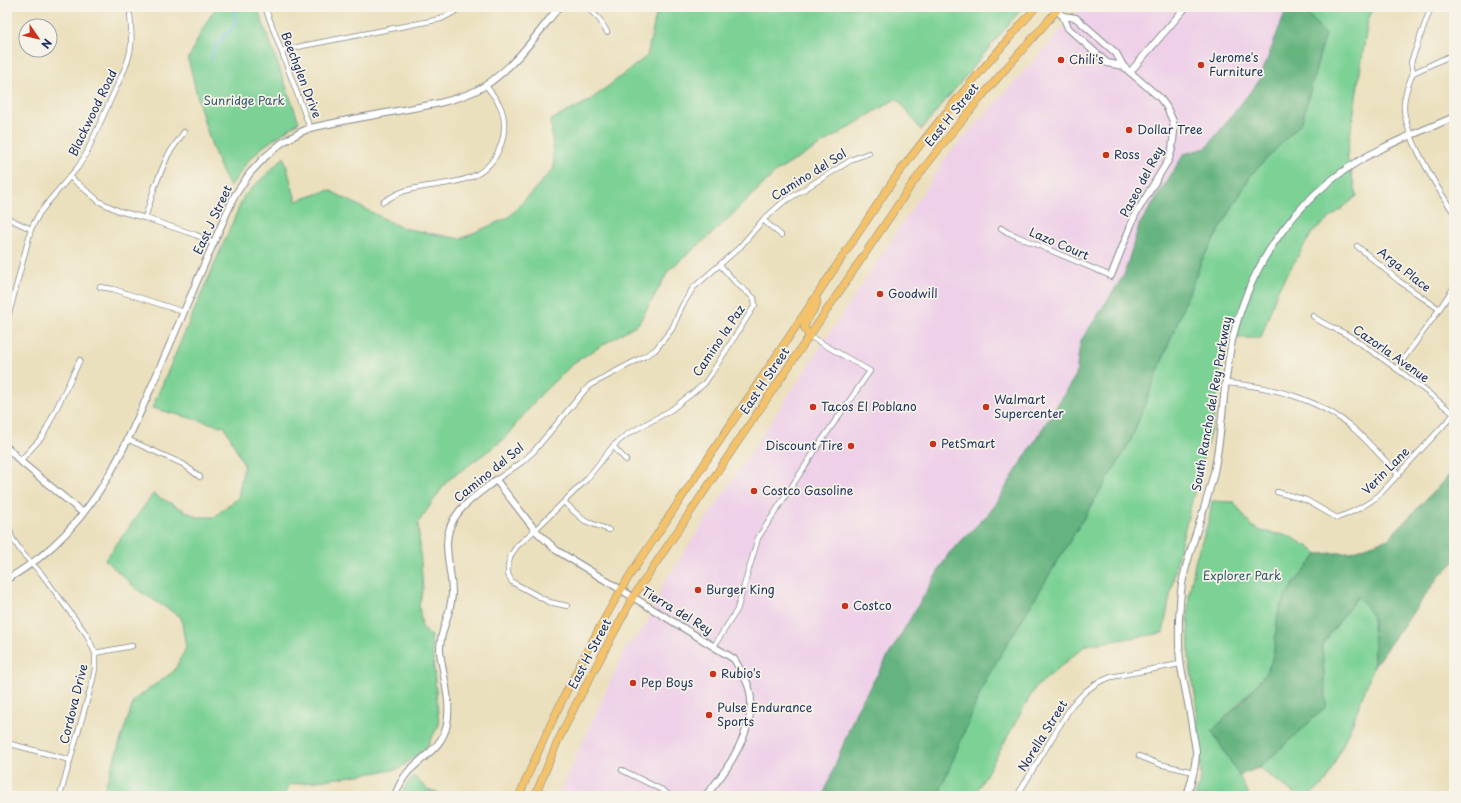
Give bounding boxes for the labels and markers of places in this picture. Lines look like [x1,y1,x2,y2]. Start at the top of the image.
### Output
place label: Jerome's Furniture [1209,48,1264,80]
place label: Chili's [1069,50,1104,68]
marker: Chili's [1056,55,1066,65]
marker: Jerome's Furniture [1196,60,1206,70]
place label: Dollar Tree [1137,120,1203,138]
marker: Dollar Tree [1124,125,1134,135]
place label: Ross [1114,145,1140,163]
marker: Ross [1101,150,1111,160]
place label: Goodwill [888,284,938,302]
marker: Goodwill [875,289,885,299]
place label: Walmart Supercenter [994,390,1064,422]
place label: Tacos El Poblano [821,397,917,415]
marker: Tacos El Poblano [808,402,818,412]
marker: Walmart Supercenter [981,402,991,412]
place label: PetSmart [941,434,995,452]
place label: Discount Tire [765,436,843,454]
marker: PetSmart [928,439,938,449]
marker: Discount Tire [846,441,856,451]
place label: Costco Gasoline [762,481,854,499]
marker: Costco Gasoline [749,486,759,496]
place label: Burger King [706,580,775,598]
marker: Burger King [693,585,703,595]
place label: Costco [853,596,892,614]
marker: Costco [840,601,850,611]
place label: Rubio's [721,664,761,682]
marker: Rubio's [708,669,718,679]
place label: Pep Boys [641,673,694,691]
marker: Pep Boys [628,678,638,688]
place label: Pulse Endurance Sports [717,698,813,730]
marker: Pulse Endurance Sports [704,710,714,720]

